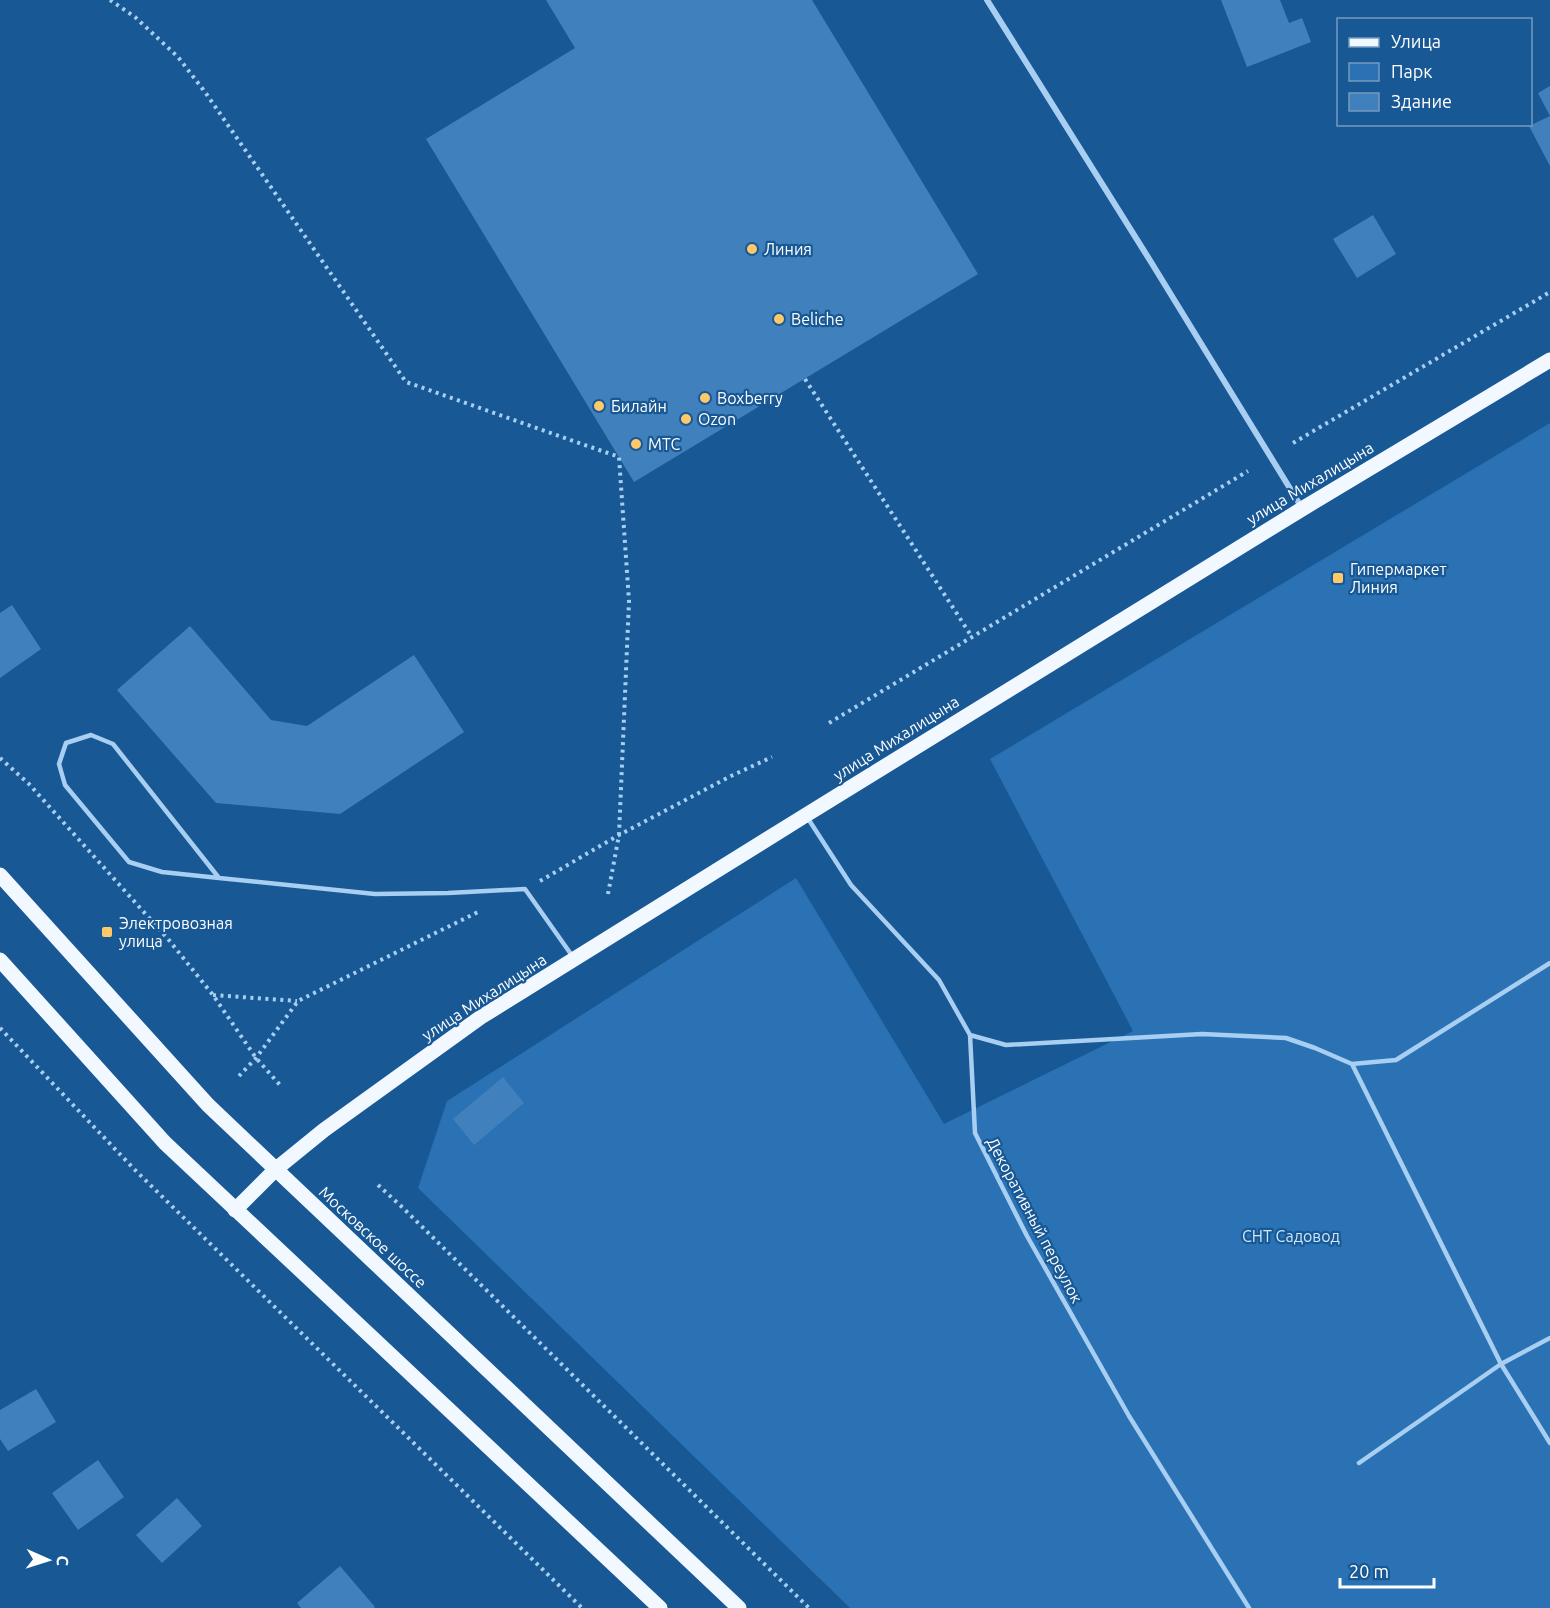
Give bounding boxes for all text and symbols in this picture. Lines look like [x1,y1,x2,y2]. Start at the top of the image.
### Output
legend [1337,18,1532,126]
text: Улица [1391,31,1441,51]
text: Парк [1391,61,1432,81]
text: Здание [1391,91,1452,111]
place label: Линия [764,240,812,258]
marker: Линия [745,242,759,256]
place label: Beliche [791,310,843,328]
marker: Beliche [772,312,786,326]
place label: Boxberry [717,389,783,407]
marker: Boxberry [698,391,712,405]
place label: Билайн [611,397,667,415]
marker: Билайн [592,399,606,413]
place label: Ozon [698,410,736,428]
marker: Ozon [679,412,693,426]
place label: МТС [648,435,681,453]
marker: МТС [629,437,643,451]
street label: улица Михалицына [1243,438,1377,528]
place label: Гипермаркет Линия [1350,560,1447,596]
marker: Гипермаркет Линия [1331,571,1345,585]
street label: улица Михалицына [830,692,962,784]
place label: Электровозная улица [119,914,233,950]
marker: Электровозная улица [100,925,114,939]
street label: улица Михалицына [418,950,550,1044]
street label: Декоративный переулок [984,1134,1086,1306]
street label: Московское шоссе [316,1183,430,1291]
park label: СНТ Садовод [1242,1227,1340,1245]
north arrow [18,1530,78,1590]
scale bar [1340,1551,1434,1589]
text: С [54,1555,72,1566]
text: 20 m [1349,1561,1389,1581]

